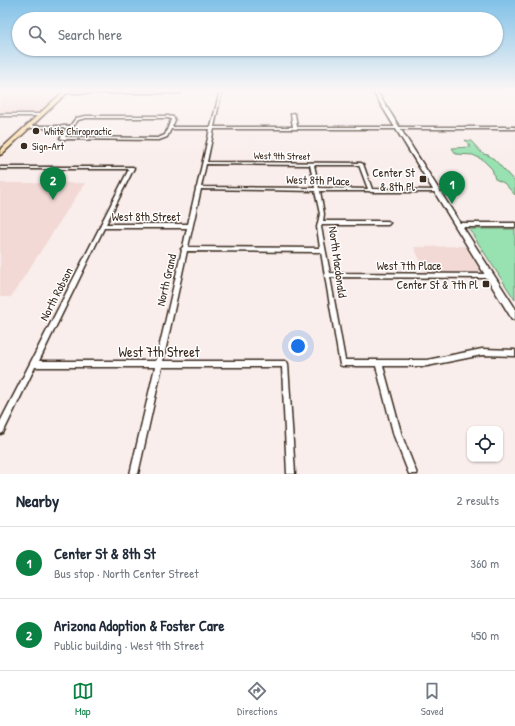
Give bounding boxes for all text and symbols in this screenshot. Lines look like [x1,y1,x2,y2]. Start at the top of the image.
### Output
search box [12,12,503,56]
icon: search [26,23,48,45]
text: Search here [58,24,122,45]
place label: White Chiropractic [44,125,112,138]
marker: White Chiropractic [31,126,41,136]
place label: Sign-Art [32,140,65,153]
marker: Sign-Art [19,141,29,151]
street label: West 9th Street [254,149,311,163]
place label: Center St & 8th Pl [372,164,416,195]
pin: 2 [40,167,66,200]
street label: West 8th Place [286,170,350,190]
pin: 1 [439,171,465,204]
marker: Center St & 8th Pl [418,174,428,184]
street label: West 8th Street [112,208,181,225]
street label: North Macdonald [325,225,351,299]
street label: North Grand [152,252,180,308]
street label: West 7th Place [377,257,442,274]
street label: North Robson [35,264,77,324]
place label: Center St & 7th Pl [397,276,479,293]
marker: Center St & 7th Pl [481,279,491,289]
your location [288,336,308,356]
street label: West 7th Street [118,342,200,361]
map controls [467,426,503,462]
button: locate [467,426,503,462]
text: Nearby [16,489,59,512]
text: 2 results [457,491,499,509]
text: Center St & 8th St [54,543,156,564]
text: 1 [27,554,31,572]
text: 360 m [470,554,499,572]
text: Bus stop · North Center Street [54,564,199,582]
text: Arizona Adoption & Foster Care [54,615,225,636]
text: 2 [26,626,32,644]
text: 450 m [471,626,499,644]
text: Public building · West 9th Street [54,636,204,654]
tab: Map [72,680,94,718]
tab: Directions [237,680,278,718]
tab: Saved [421,680,443,718]

